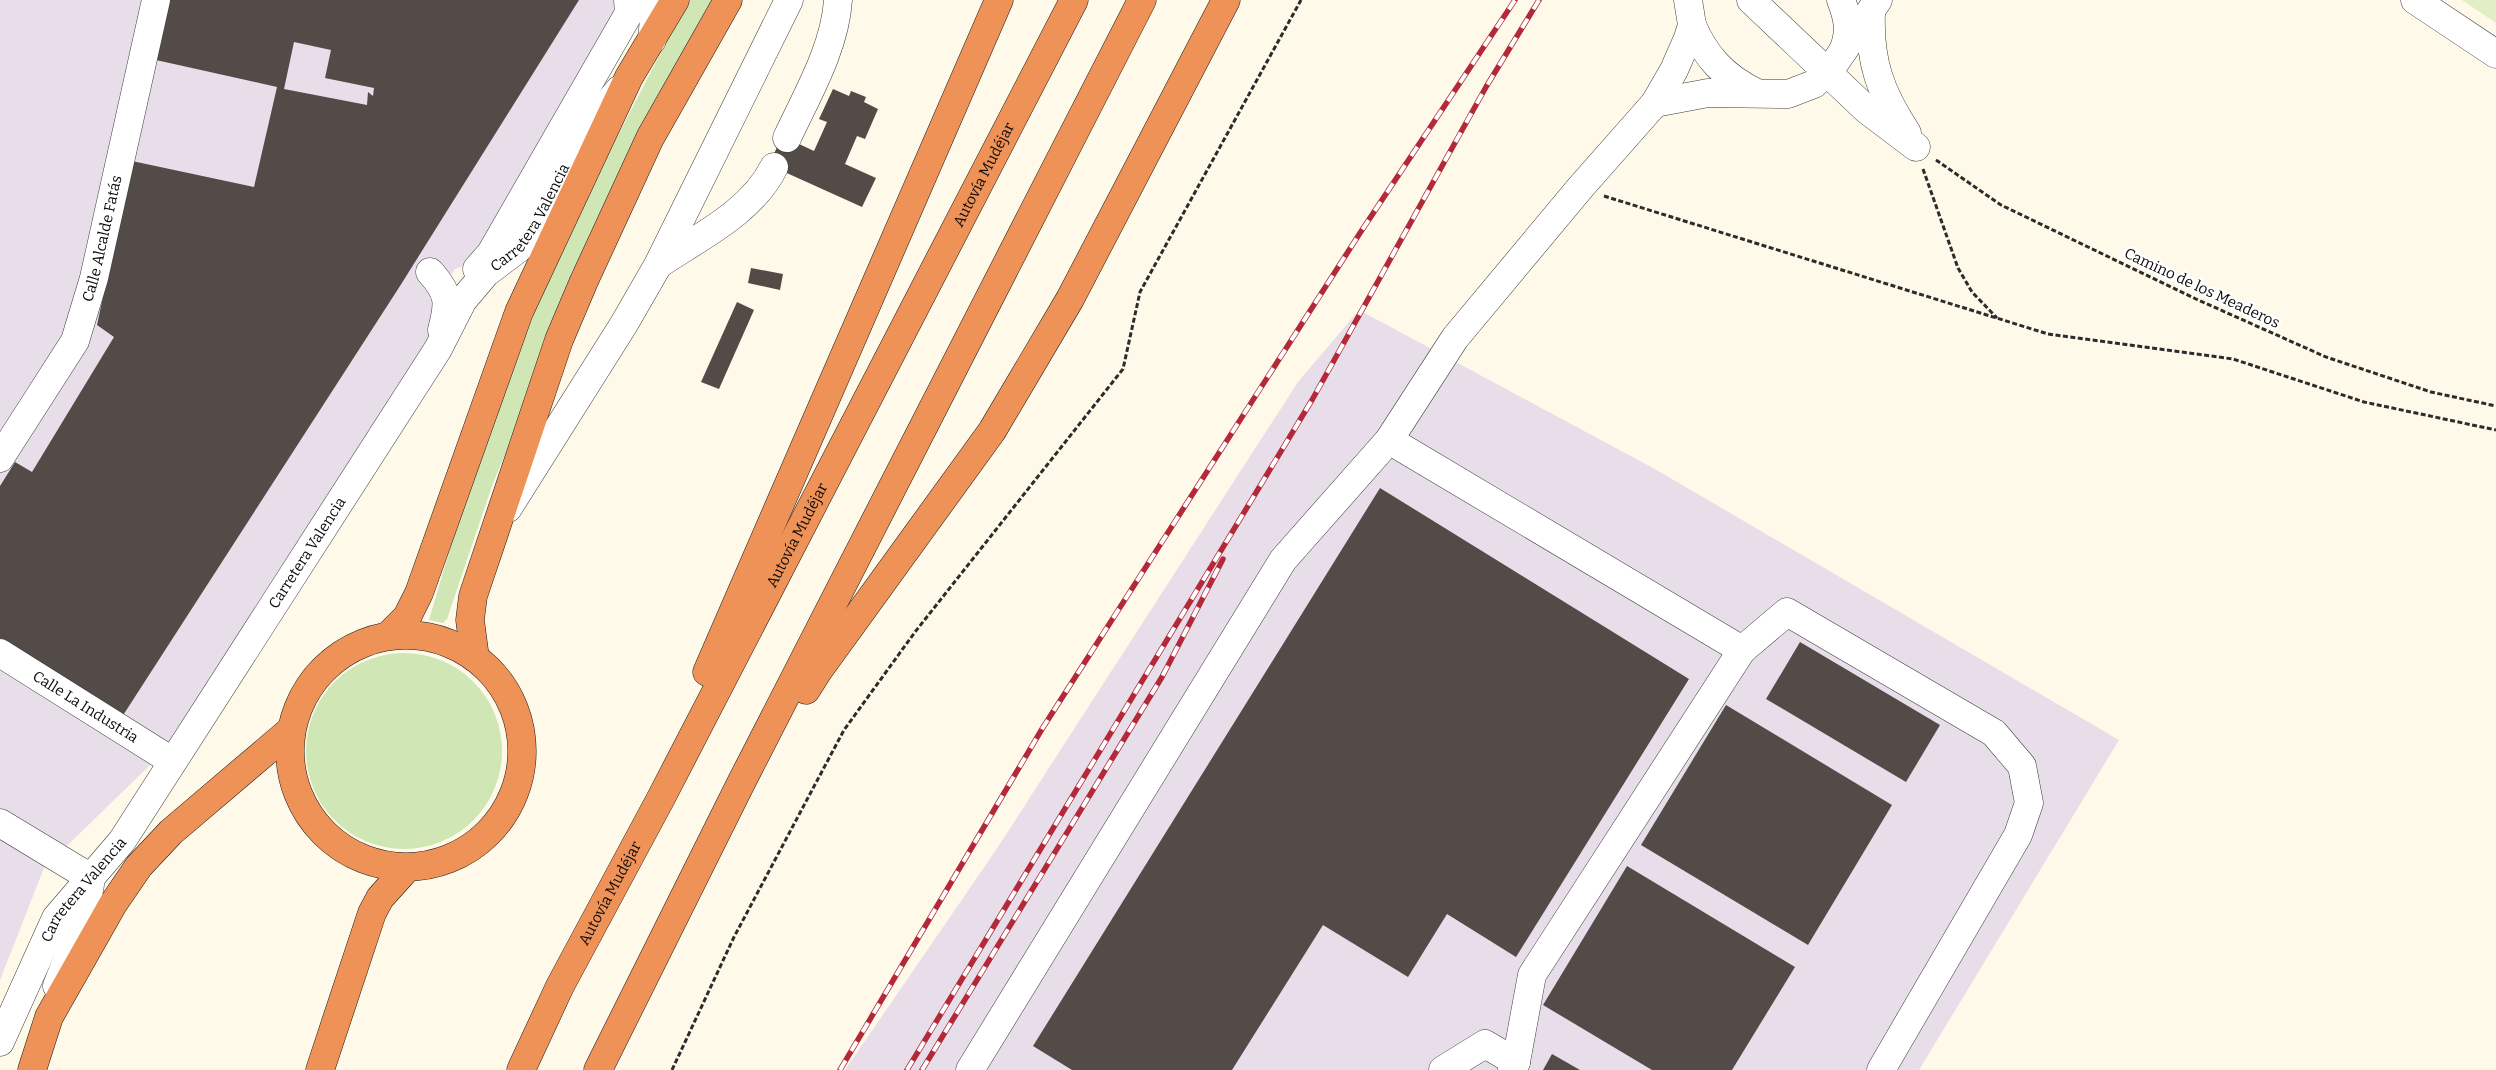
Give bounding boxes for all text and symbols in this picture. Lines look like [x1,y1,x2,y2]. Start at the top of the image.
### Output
street label: Autovía Mudéjar [949,119,1018,230]
street label: Carretera Valencia [487,161,573,275]
street label: Calle Alcalde Fatás [78,174,126,304]
street label: Camino de los Meaderos [2121,244,2283,332]
street label: Autovía Mudéjar [763,480,832,590]
street label: Carretera Valencia [265,494,349,612]
street label: Calle La Industria [29,667,142,747]
street label: Carretera Valencia [37,834,130,945]
street label: Autovía Mudéjar [575,838,645,948]

